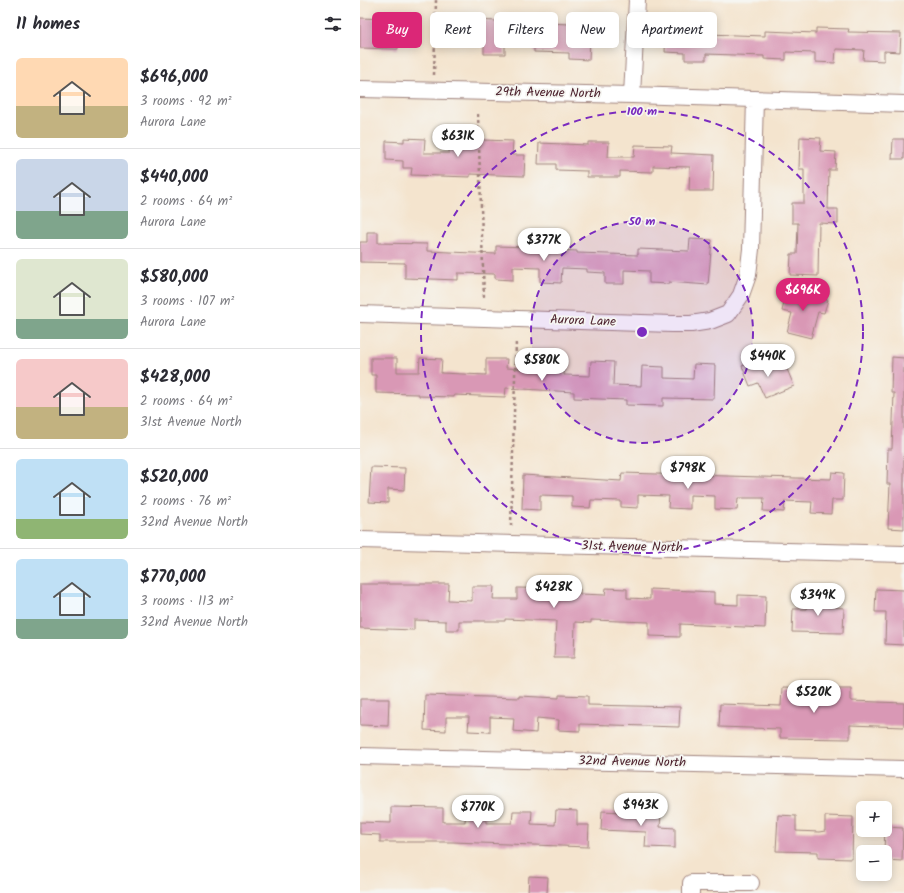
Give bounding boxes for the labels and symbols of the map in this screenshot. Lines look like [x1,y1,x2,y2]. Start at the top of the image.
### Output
street label: 29th Avenue North [495,82,601,104]
text: 100 m [627,102,657,121]
pin: $631K [430,124,486,158]
text: 50 m [628,212,656,231]
pin: $377K [516,228,572,262]
pin: $696K [775,278,831,312]
street label: Aurora Lane [550,309,616,333]
centre of rings [635,325,649,339]
pin: $440K [740,344,796,378]
pin: $580K [514,348,570,382]
pin: $798K [660,456,716,490]
street label: 31st Avenue North [581,536,683,558]
pin: $428K [526,575,582,609]
pin: $349K [790,583,846,617]
pin: $520K [786,680,842,714]
street label: 32nd Avenue North [578,751,686,773]
pin: $943K [613,793,669,827]
pin: $770K [450,795,506,829]

